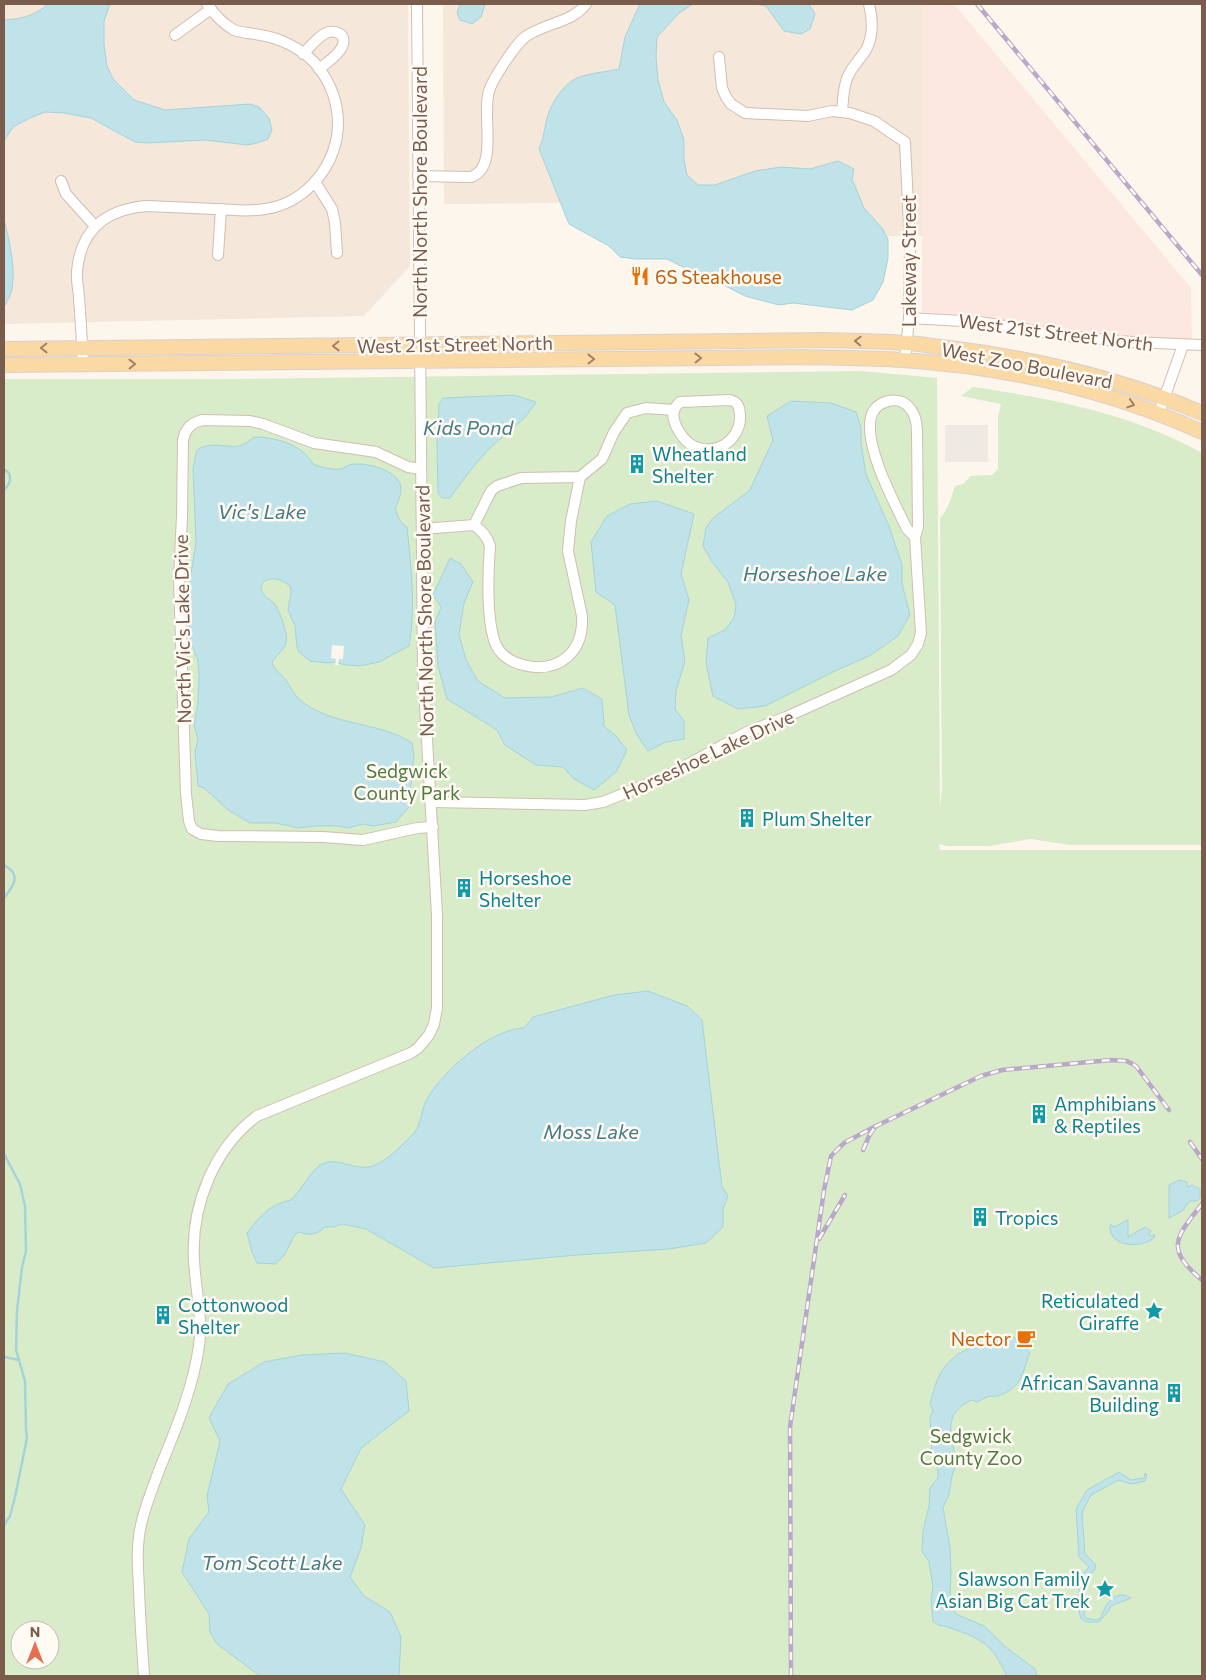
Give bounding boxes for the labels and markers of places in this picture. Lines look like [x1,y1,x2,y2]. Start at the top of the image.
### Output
restaurant icon: 6S Steakhouse [629,265,651,287]
place label: 6S Steakhouse [655,265,782,288]
place label: Wheatland Shelter [652,442,747,487]
building icon: Wheatland Shelter [626,453,648,475]
building icon: Plum Shelter [736,807,758,829]
place label: Plum Shelter [762,807,872,830]
place label: Horseshoe Shelter [479,866,571,911]
building icon: Horseshoe Shelter [453,877,475,899]
place label: Amphibians & Reptiles [1054,1092,1156,1137]
building icon: Amphibians & Reptiles [1028,1103,1050,1125]
building icon: Tropics [969,1206,991,1228]
place label: Tropics [995,1206,1058,1229]
place label: Reticulated Giraffe [1041,1289,1139,1334]
place label: Cottonwood Shelter [178,1293,288,1338]
place icon: Reticulated Giraffe [1143,1300,1165,1322]
building icon: Cottonwood Shelter [152,1304,174,1326]
place label: Nector [951,1327,1011,1350]
cafe icon: Nector [1015,1327,1037,1349]
place label: African Savanna Building [1020,1371,1159,1416]
building icon: African Savanna Building [1163,1382,1185,1404]
place label: Slawson Family Asian Big Cat Trek [935,1567,1090,1612]
place icon: Slawson Family Asian Big Cat Trek [1094,1578,1116,1600]

